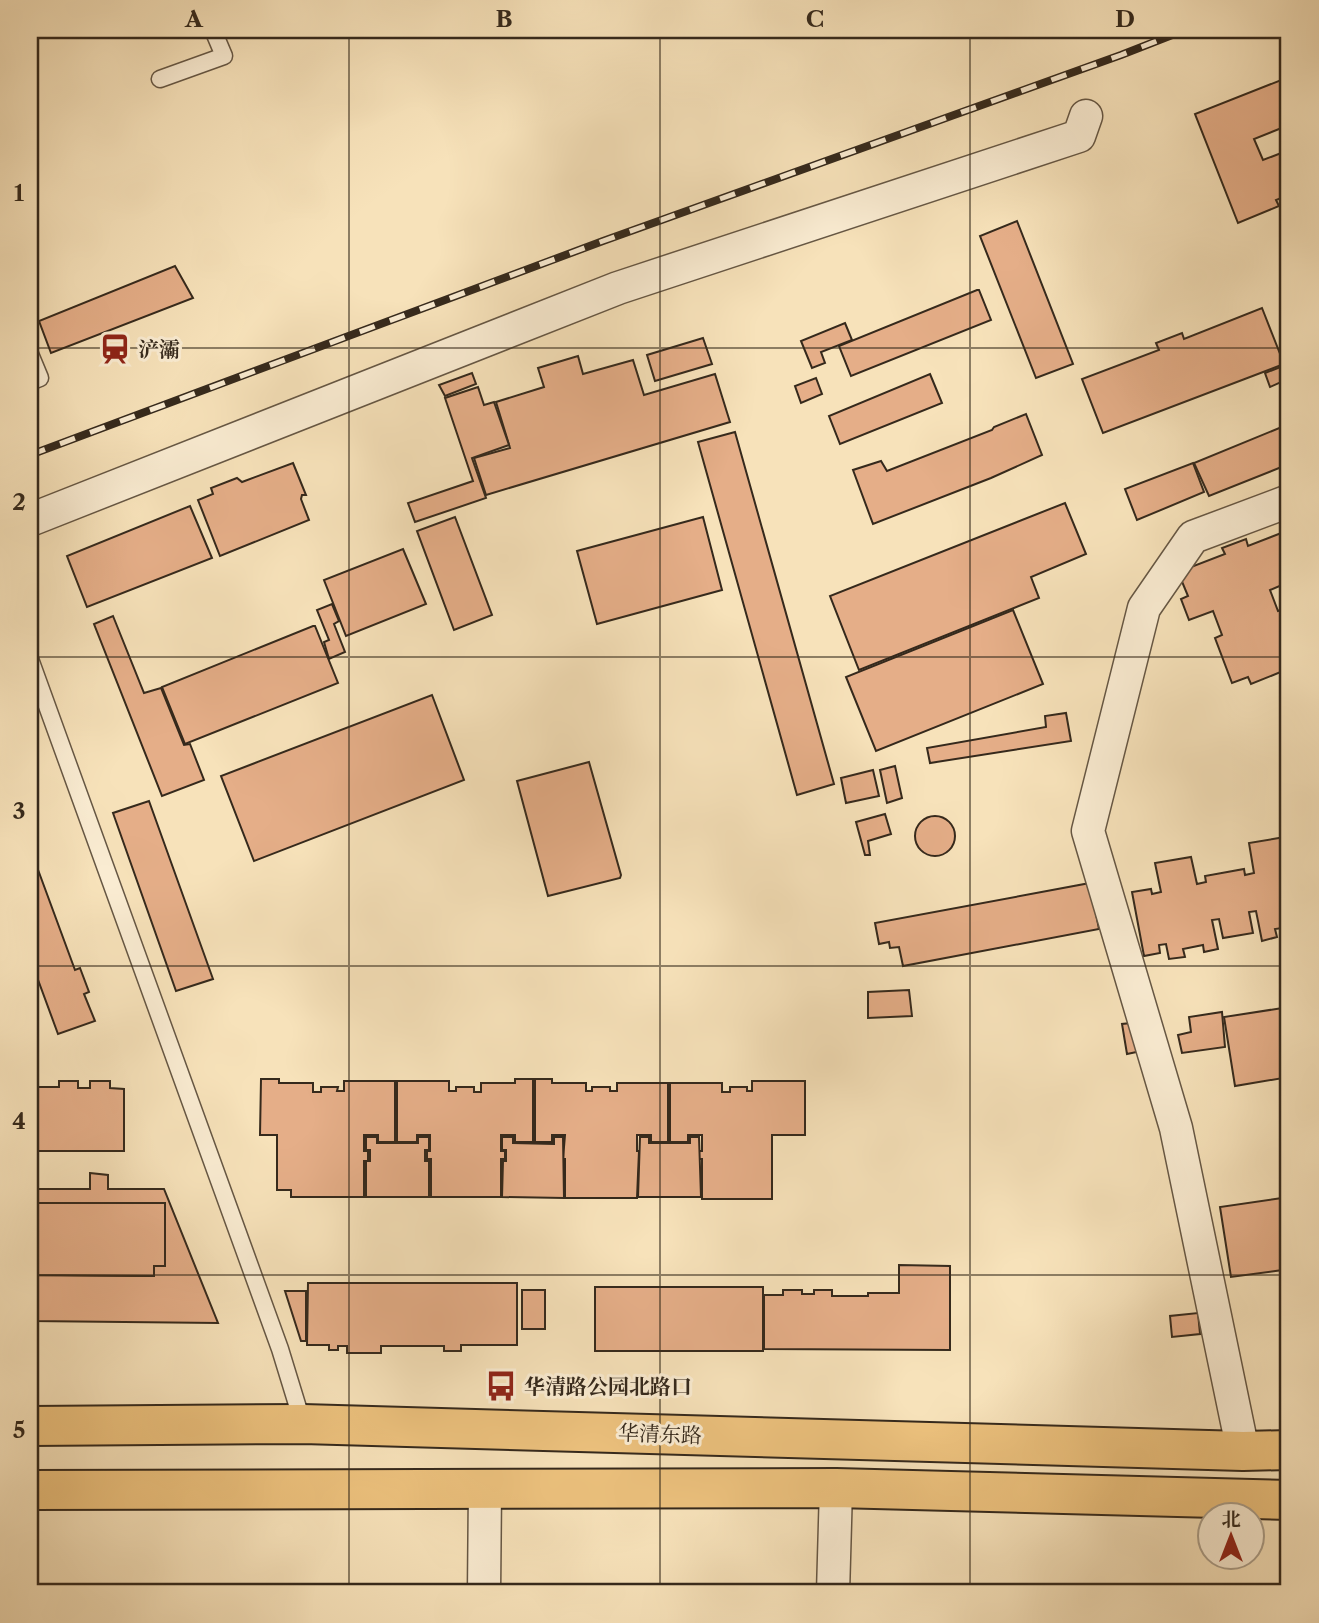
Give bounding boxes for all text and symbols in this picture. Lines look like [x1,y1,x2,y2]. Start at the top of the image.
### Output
text: A [184,5,204,33]
text: B [495,5,513,33]
text: C [806,5,824,33]
text: D [1115,5,1135,33]
text: 1 [14,179,25,207]
station icon: 浐灞 [98,332,132,366]
place label: 浐灞 [138,337,180,362]
text: 2 [12,488,26,516]
text: 3 [13,797,26,825]
text: 4 [12,1107,26,1135]
bus stop icon: 华清路公园北路口 [484,1369,518,1403]
place label: 华清路公园北路口 [524,1374,692,1399]
text: 5 [13,1416,25,1444]
street label: 华清东路 [618,1420,702,1448]
north arrow [1196,1500,1266,1570]
text: 北 [1221,1508,1241,1531]

